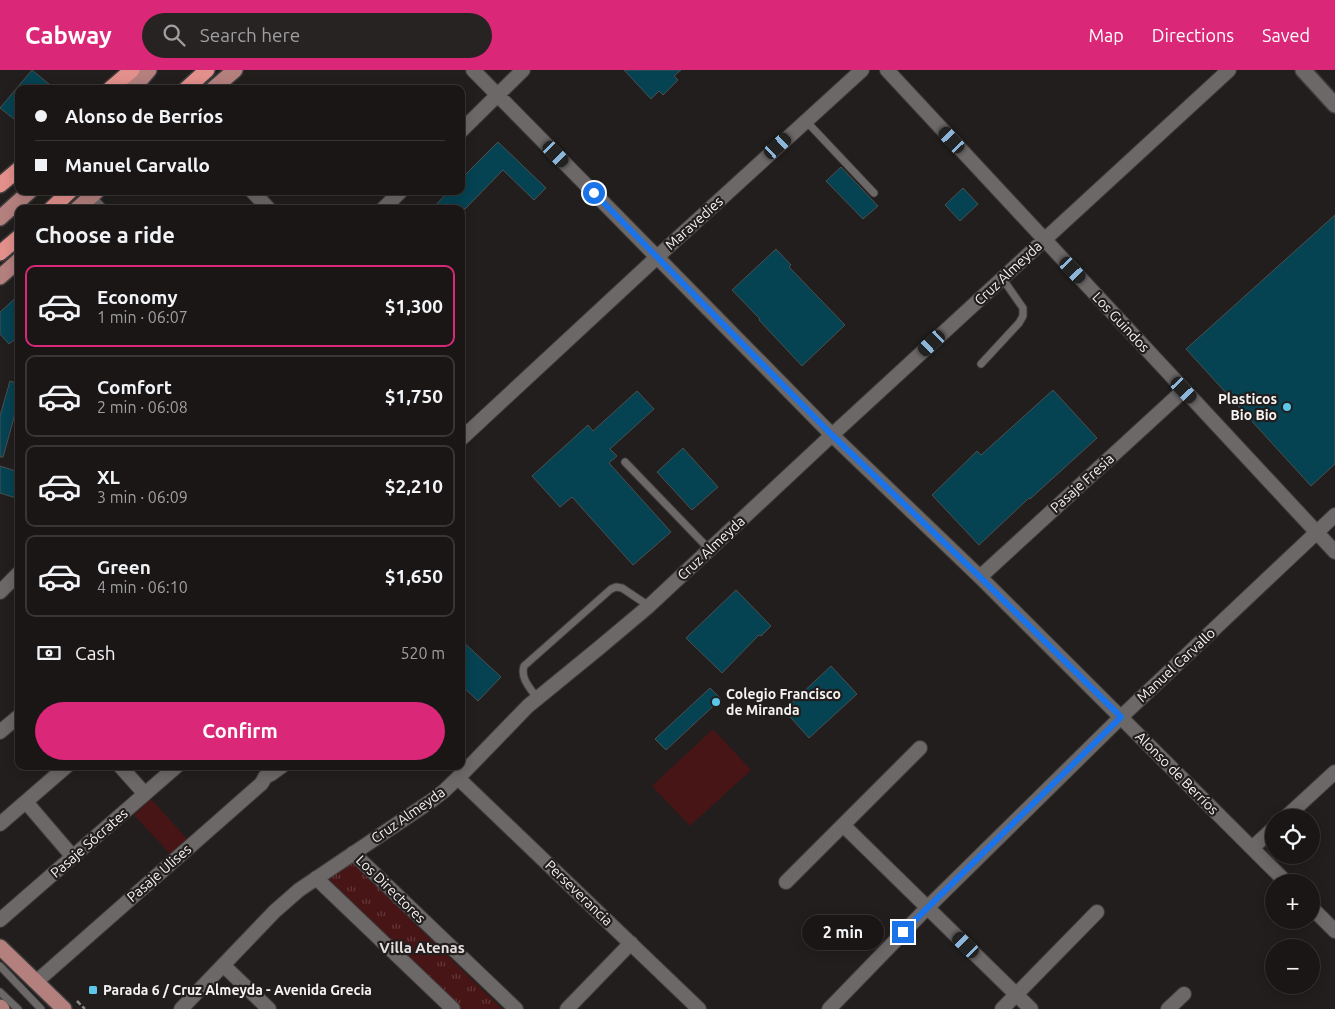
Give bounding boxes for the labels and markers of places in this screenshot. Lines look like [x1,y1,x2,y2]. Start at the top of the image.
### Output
place label: Plasticos Bio Bio [1218,391,1277,423]
marker: Plasticos Bio Bio [1281,401,1293,413]
place label: Colegio Francisco de Miranda [726,686,841,718]
marker: Colegio Francisco de Miranda [710,696,722,708]
place label: Parada 6 / Cruz Almeyda - Avenida Grecia [103,982,372,998]
marker: Parada 6 / Cruz Almeyda - Avenida Grecia [87,984,99,996]

